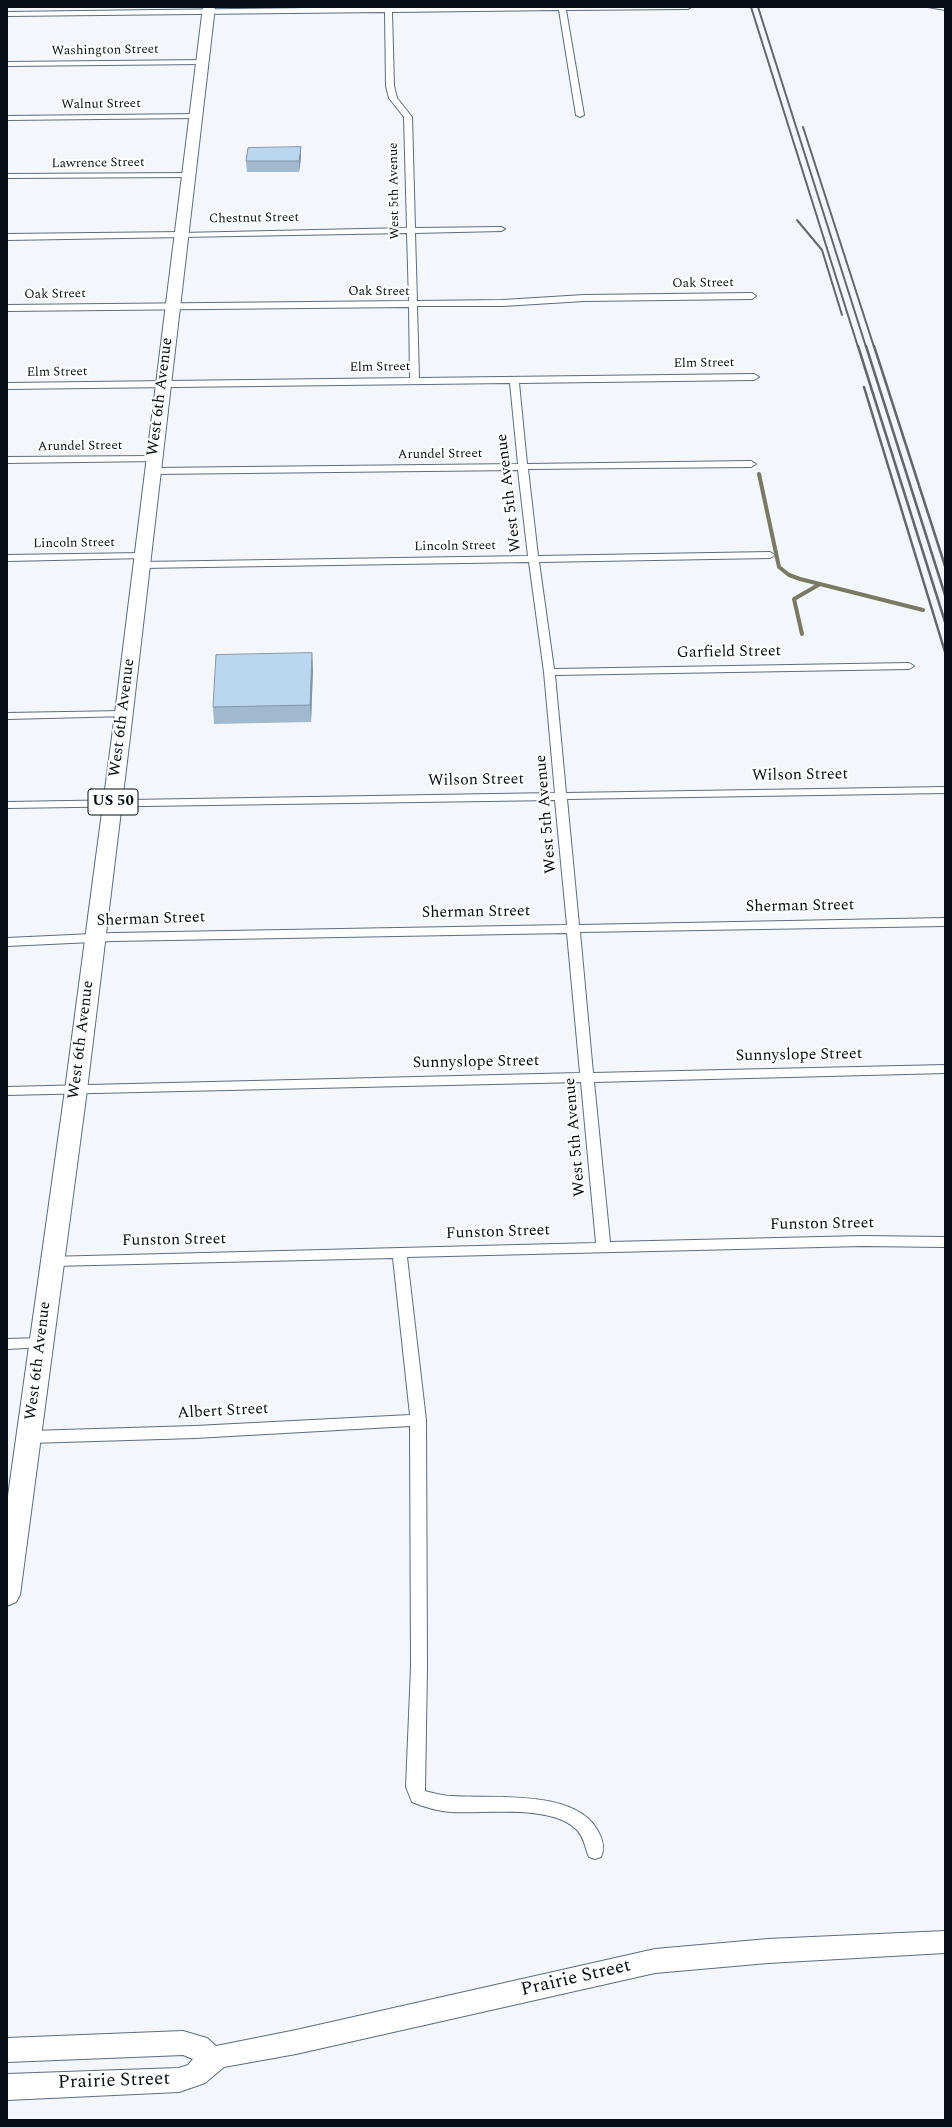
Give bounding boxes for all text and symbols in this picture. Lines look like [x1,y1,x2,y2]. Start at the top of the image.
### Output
street label: Washington Street [51,42,159,60]
street label: Walnut Street [61,97,141,113]
street label: West 5th Avenue [386,142,404,240]
street label: Lawrence Street [51,155,145,173]
street label: Chestnut Street [209,210,299,228]
street label: Oak Street [672,276,734,292]
street label: Oak Street [348,284,410,300]
street label: Oak Street [24,287,86,303]
street label: West 6th Avenue [144,337,178,457]
street label: Elm Street [673,356,735,372]
street label: Elm Street [349,360,411,376]
street label: Elm Street [26,365,88,381]
street label: West 5th Avenue [493,433,527,553]
street label: Arundel Street [38,438,122,456]
street label: Arundel Street [398,446,482,464]
street label: Lincoln Street [33,535,115,553]
street label: Lincoln Street [414,538,496,556]
street label: Garfield Street [677,642,781,664]
street label: West 6th Avenue [106,658,140,778]
street label: West 5th Avenue [532,754,562,874]
street label: Wilson Street [752,766,848,786]
street label: Wilson Street [428,771,524,791]
road number: US 50 [88,789,138,815]
street label: Sherman Street [745,896,855,918]
street label: Sherman Street [421,902,531,924]
street label: Sherman Street [96,909,206,931]
street label: West 6th Avenue [65,980,99,1100]
street label: Sunnyslope Street [735,1045,863,1067]
street label: Sunnyslope Street [412,1052,540,1074]
street label: West 5th Avenue [561,1077,591,1197]
street label: Funston Street [770,1214,874,1236]
street label: Funston Street [446,1222,550,1244]
street label: Funston Street [122,1230,226,1252]
street label: West 6th Avenue [22,1301,56,1421]
street label: Albert Street [177,1400,269,1424]
street label: Prairie Street [519,1955,633,2003]
street label: Prairie Street [58,2069,170,2095]

